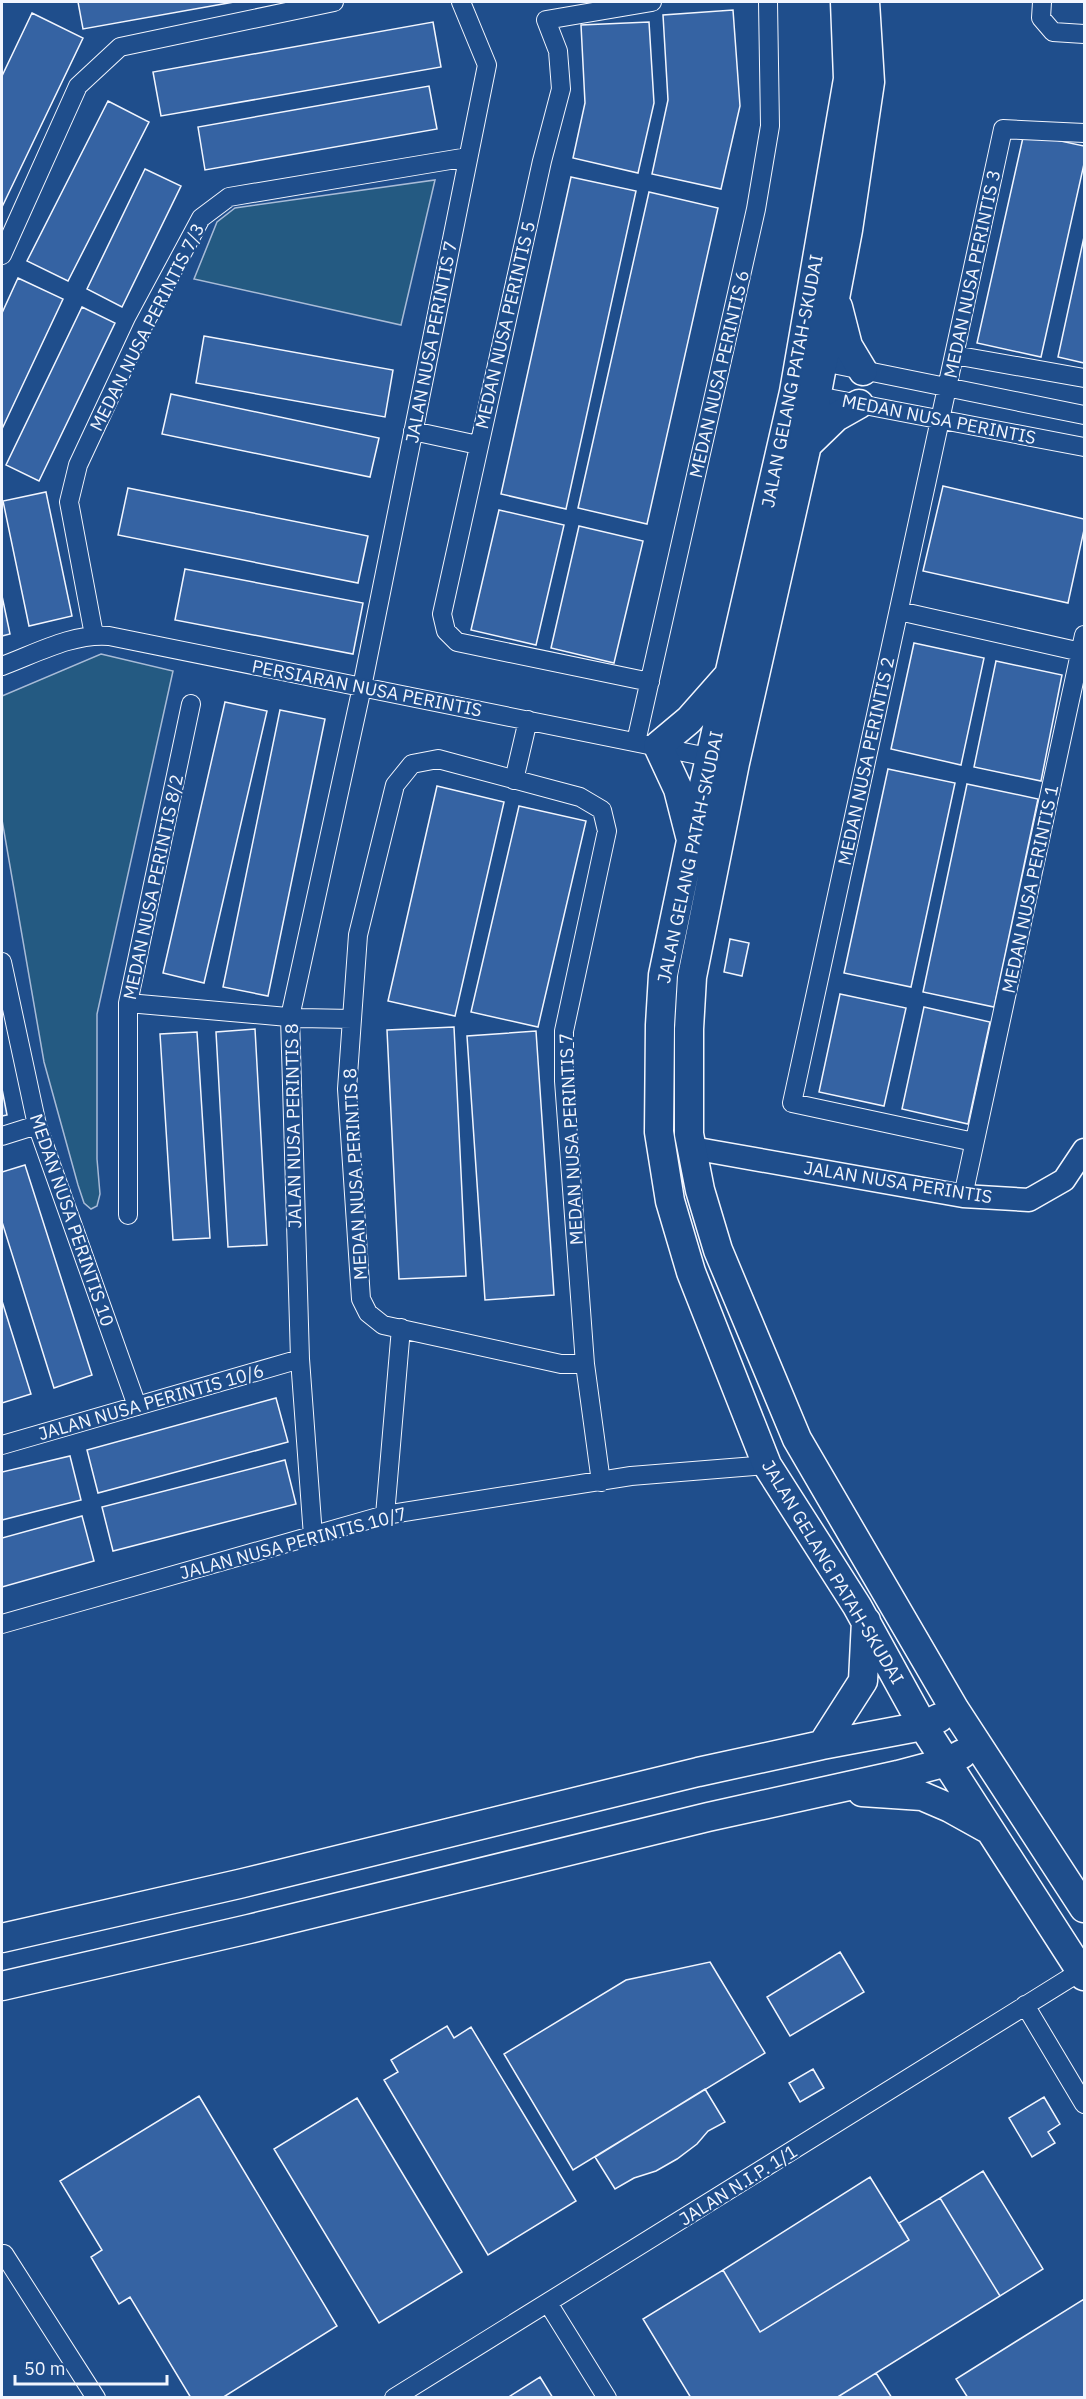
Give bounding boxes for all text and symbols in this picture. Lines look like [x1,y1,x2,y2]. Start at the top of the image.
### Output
street label: MEDAN NUSA PERINTIS 3 [939,168,1005,380]
street label: MEDAN NUSA PERINTIS 7/3 [85,219,209,435]
street label: MEDAN NUSA PERINTIS 5 [470,219,540,431]
street label: JALAN NUSA PERINTIS 7 [400,239,462,445]
street label: JALAN GELANG PATAH-SKUDAI [756,253,828,509]
street label: MEDAN NUSA PERINTIS 6 [684,268,754,480]
street label: MEDAN NUSA PERINTIS [840,389,1038,449]
street label: PERSIARAN NUSA PERINTIS [250,654,484,722]
street label: MEDAN NUSA PERINTIS 2 [833,655,899,867]
street label: JALAN GELANG PATAH-SKUDAI [652,729,728,985]
street label: MEDAN NUSA PERINTIS 8/2 [118,772,188,1002]
street label: MEDAN NUSA PERINTIS 1 [997,783,1063,995]
street label: JALAN NUSA PERINTIS 8 [280,1023,306,1229]
street label: MEDAN NUSA PERINTIS 7 [554,1032,588,1246]
street label: MEDAN NUSA PERINTIS 8 [338,1067,372,1281]
street label: MEDAN NUSA PERINTIS 10 [25,1111,119,1329]
street label: JALAN NUSA PERINTIS [802,1156,994,1208]
street label: JALAN NUSA PERINTIS 10/6 [35,1359,267,1445]
street label: JALAN GELANG PATAH-SKUDAI [757,1456,909,1688]
street label: JALAN NUSA PERINTIS 10/7 [177,1502,409,1584]
street label: JALAN N.I.P. 1/1 [675,2139,801,2231]
scale bar [15,2348,166,2386]
text: 50 m [24,2357,66,2380]

